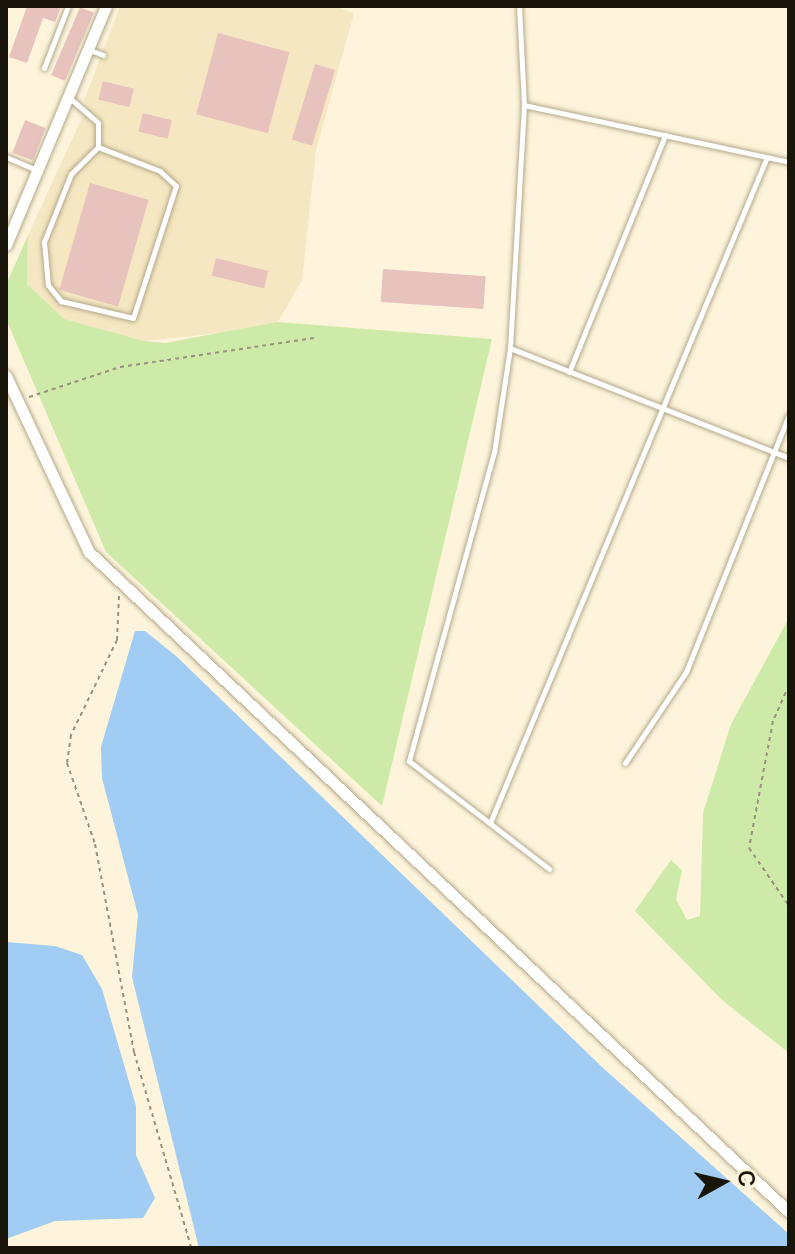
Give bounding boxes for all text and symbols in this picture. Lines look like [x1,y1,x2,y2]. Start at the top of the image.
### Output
north arrow [683,1142,763,1222]
text: С [731,1169,763,1189]

